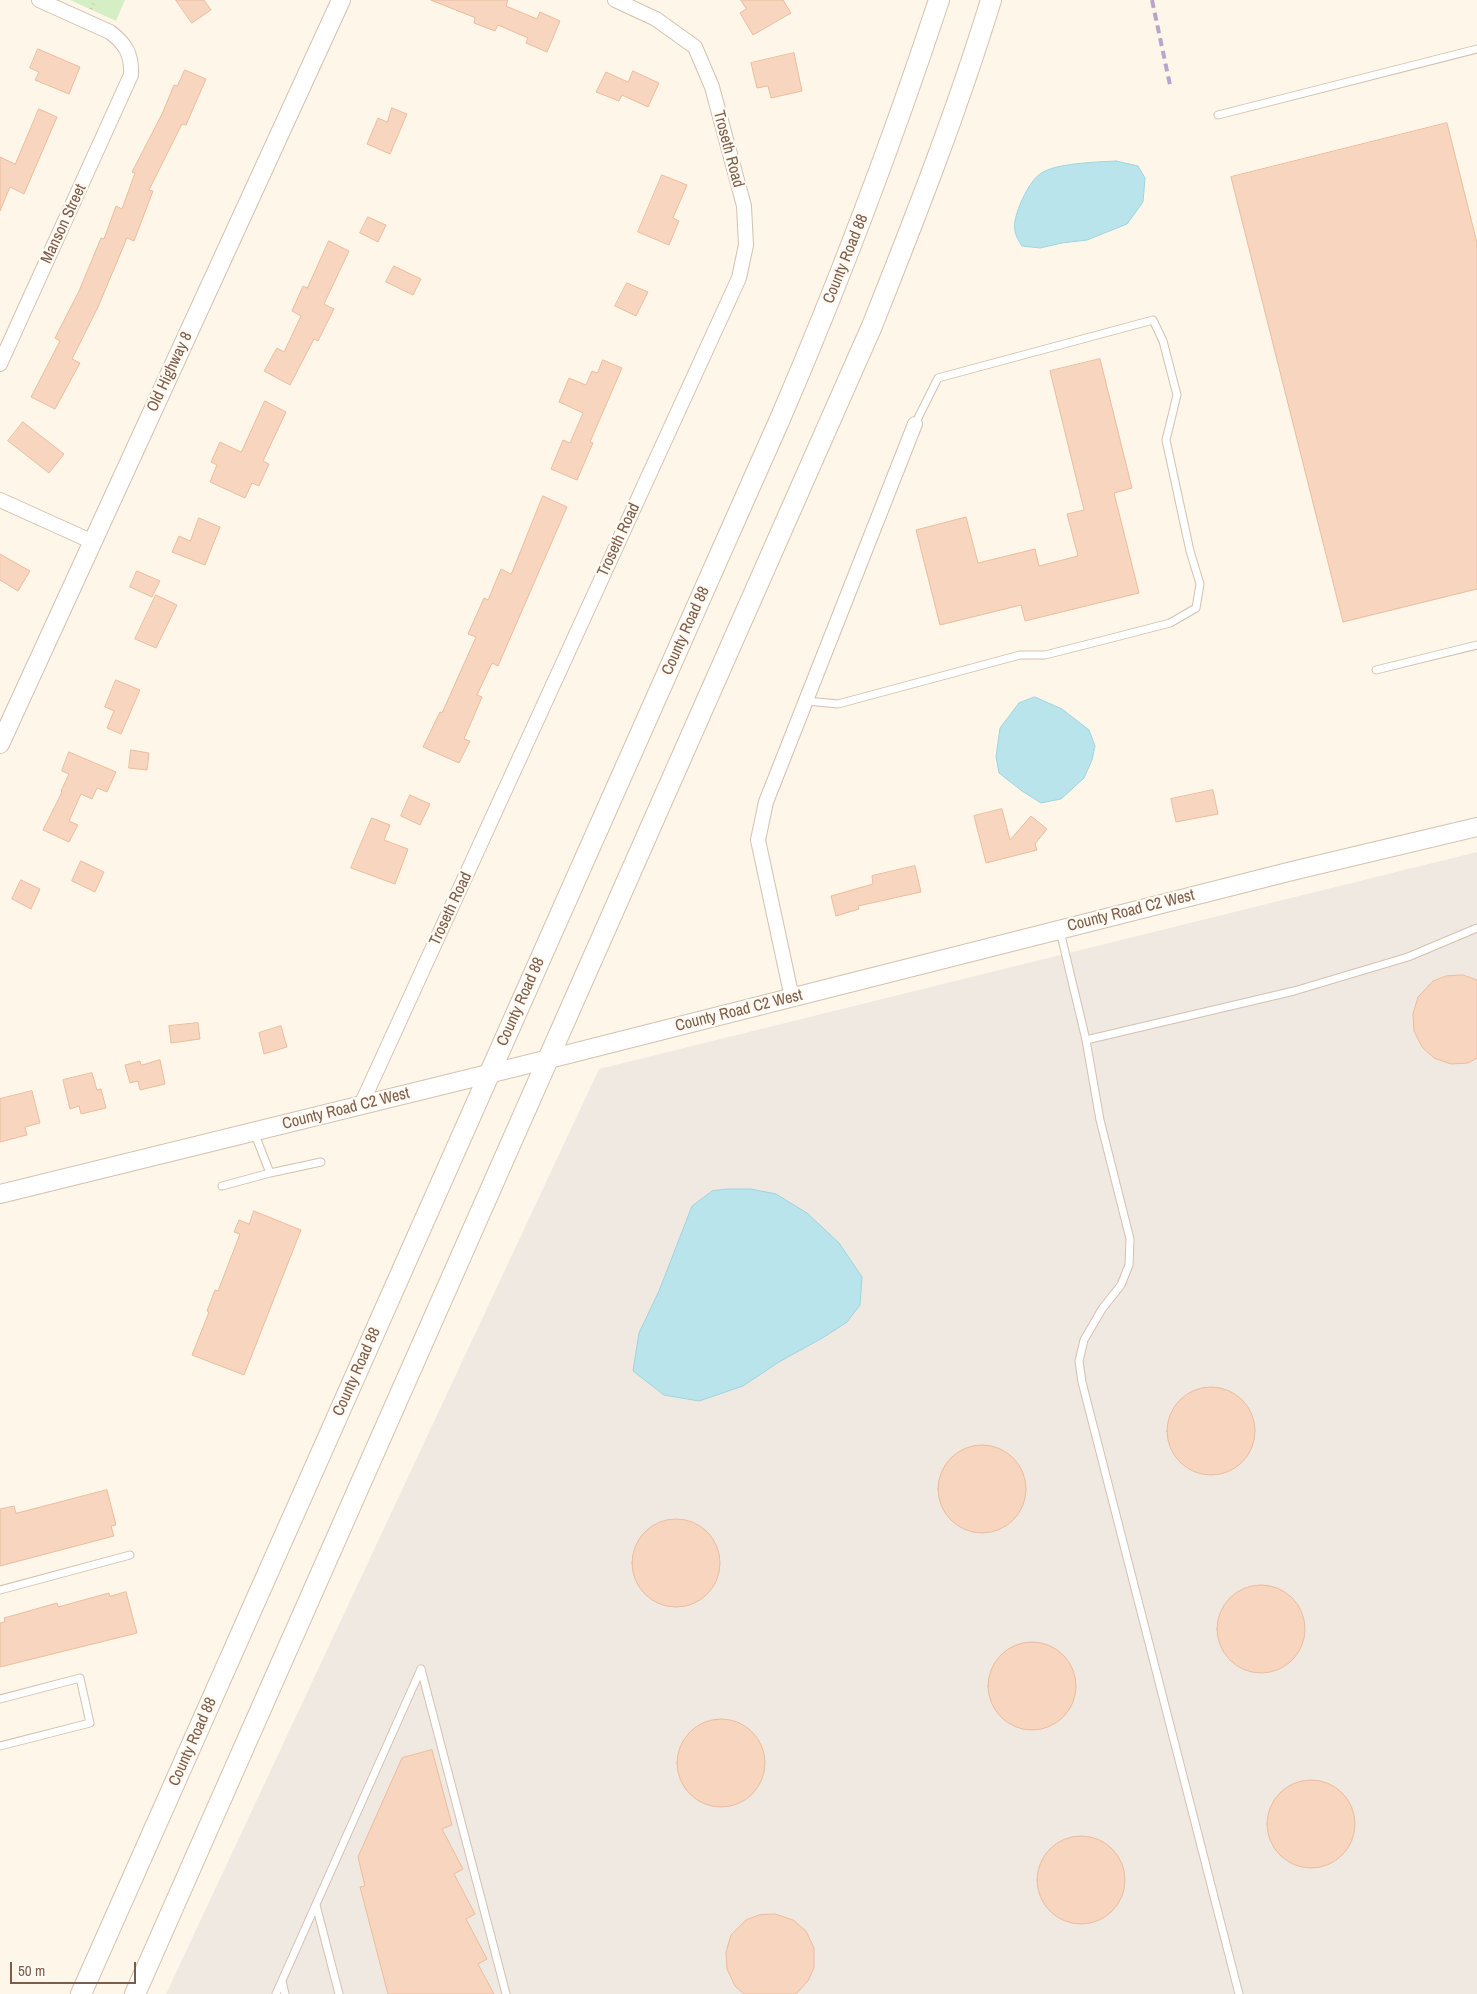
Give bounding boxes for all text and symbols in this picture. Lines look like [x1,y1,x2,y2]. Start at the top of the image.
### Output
street label: Troseth Road [709,108,747,190]
street label: Manson Street [37,181,91,267]
street label: County Road 88 [819,211,873,307]
street label: Old Highway 8 [143,329,197,415]
street label: Troseth Road [594,500,644,580]
street label: County Road 88 [658,584,714,678]
street label: Troseth Road [426,869,476,949]
street label: County Road C2 West [1065,886,1197,936]
street label: County Road 88 [493,955,549,1049]
street label: County Road C2 West [673,986,805,1036]
street label: County Road C2 West [280,1084,412,1134]
street label: County Road 88 [329,1325,385,1419]
street label: County Road 88 [165,1695,221,1789]
scale bar [12,1952,139,1984]
text: 50 m [18,1960,45,1981]

